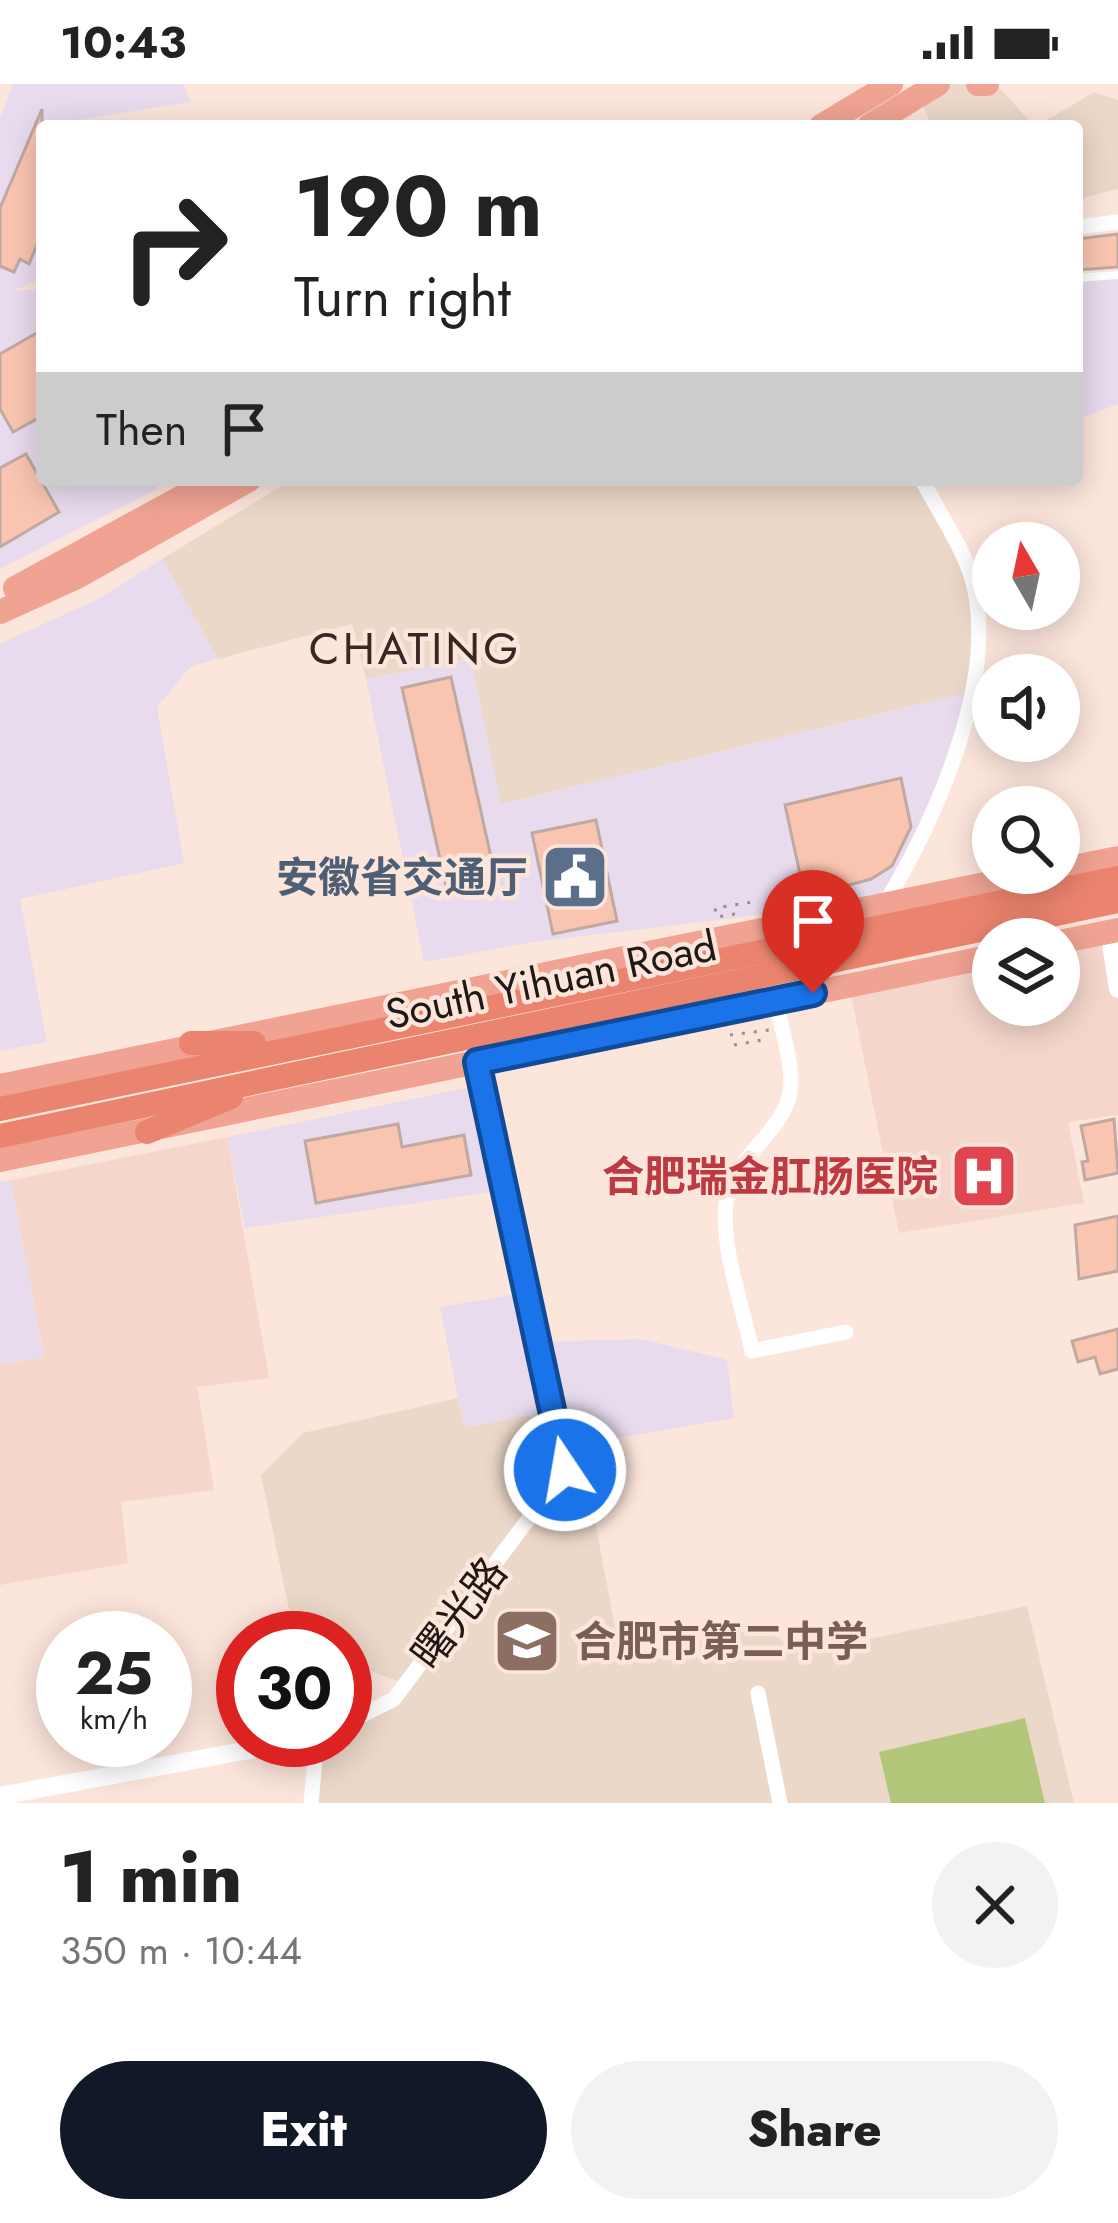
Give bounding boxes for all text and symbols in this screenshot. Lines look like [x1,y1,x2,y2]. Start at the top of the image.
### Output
text: 10:43 [60,10,187,75]
text: 190 m [294,146,543,268]
icon: right [96,168,252,324]
text: Turn right [294,258,511,336]
icon: arrive [211,396,277,462]
text: Then [96,397,187,462]
north arrow [972,522,1080,630]
map controls [972,522,1080,1026]
district label: CHATING [309,616,521,681]
button: sound [972,654,1080,762]
button: search [972,786,1080,894]
public building icon: 安徽省交通厅 [540,842,610,912]
place label: 安徽省交通厅 [276,847,528,908]
pin [762,870,864,993]
icon: arrive [780,888,846,954]
street label: South Yihuan Road [380,915,722,1045]
button: layers [972,918,1080,1026]
hospital icon: 合肥瑞金肛肠医院 [949,1141,1019,1211]
place label: 合肥瑞金肛肠医院 [602,1146,938,1207]
position arrow [502,1407,628,1533]
street label: 曙光路 [397,1544,521,1682]
school or university icon: 合肥市第二中学 [492,1606,562,1676]
speed limit sign: 30 [216,1611,372,1767]
place label: 合肥市第二中学 [574,1611,868,1672]
text: 25 [75,1630,153,1717]
text: km/h [80,1697,148,1740]
text: 1 min [60,1825,242,1929]
button: close [932,1842,1058,1968]
text: 350 m · 10:44 [60,1922,302,1979]
button: Exit [60,2061,547,2199]
button: Share [571,2061,1058,2199]

